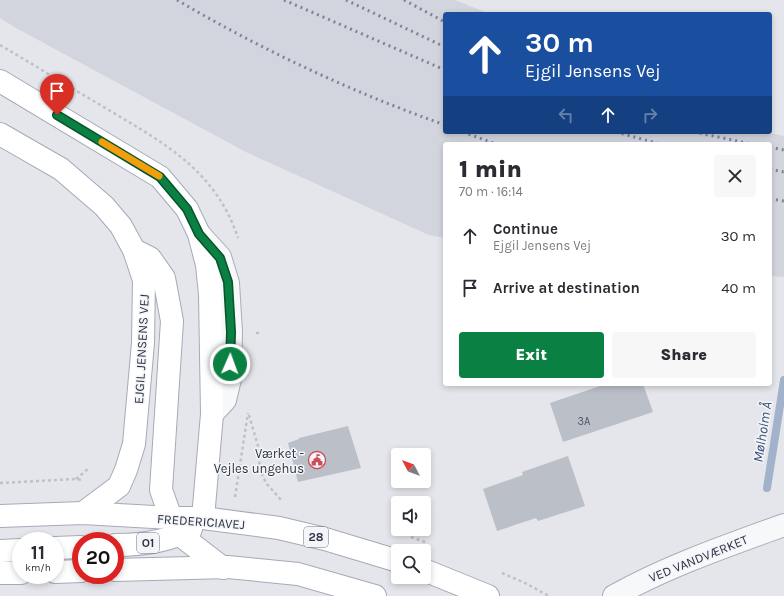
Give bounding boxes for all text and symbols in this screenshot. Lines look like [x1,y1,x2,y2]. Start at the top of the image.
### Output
text: 30 m [525,26,594,59]
icon: ahead [459,28,511,80]
text: Ejgil Jensens Vej [525,60,661,82]
pin [40,74,74,115]
icon: arrive [46,80,68,102]
icon: left [555,104,577,126]
icon: ahead [597,104,619,126]
icon: right [639,104,661,126]
text: 1 min [459,155,522,183]
button: close [714,155,756,197]
text: 70 m · 16:14 [459,184,523,199]
text: Continue [493,220,558,238]
icon: ahead [459,225,481,247]
text: 30 m [721,227,756,245]
text: Ejgil Jensens Vej [493,238,591,253]
icon: arrive [459,277,481,299]
text: Arrive at destination [493,279,640,297]
text: 40 m [721,279,756,297]
street label: EJGIL JENSENS VEJ [131,294,152,404]
button: Exit [459,332,604,378]
button: Share [612,332,756,378]
position arrow [209,343,251,385]
water label: Mølholm Å [749,401,776,464]
house number: 3A [578,415,591,428]
place label: Værket - Vejles ungehus [214,446,304,476]
north arrow [391,448,431,488]
map controls [391,448,431,584]
public building icon: Værket - Vejles ungehus [307,450,327,470]
button: sound [391,496,431,536]
street label: FREDERICIAVEJ [156,511,245,532]
road number: 28 [304,527,328,547]
speed limit sign: 20 [72,532,124,584]
street label: VED VANDVÆRKET [646,532,750,585]
road number: O1 [137,533,159,553]
text: 11 [31,541,45,564]
button: search [391,544,431,584]
text: km/h [25,562,51,574]

